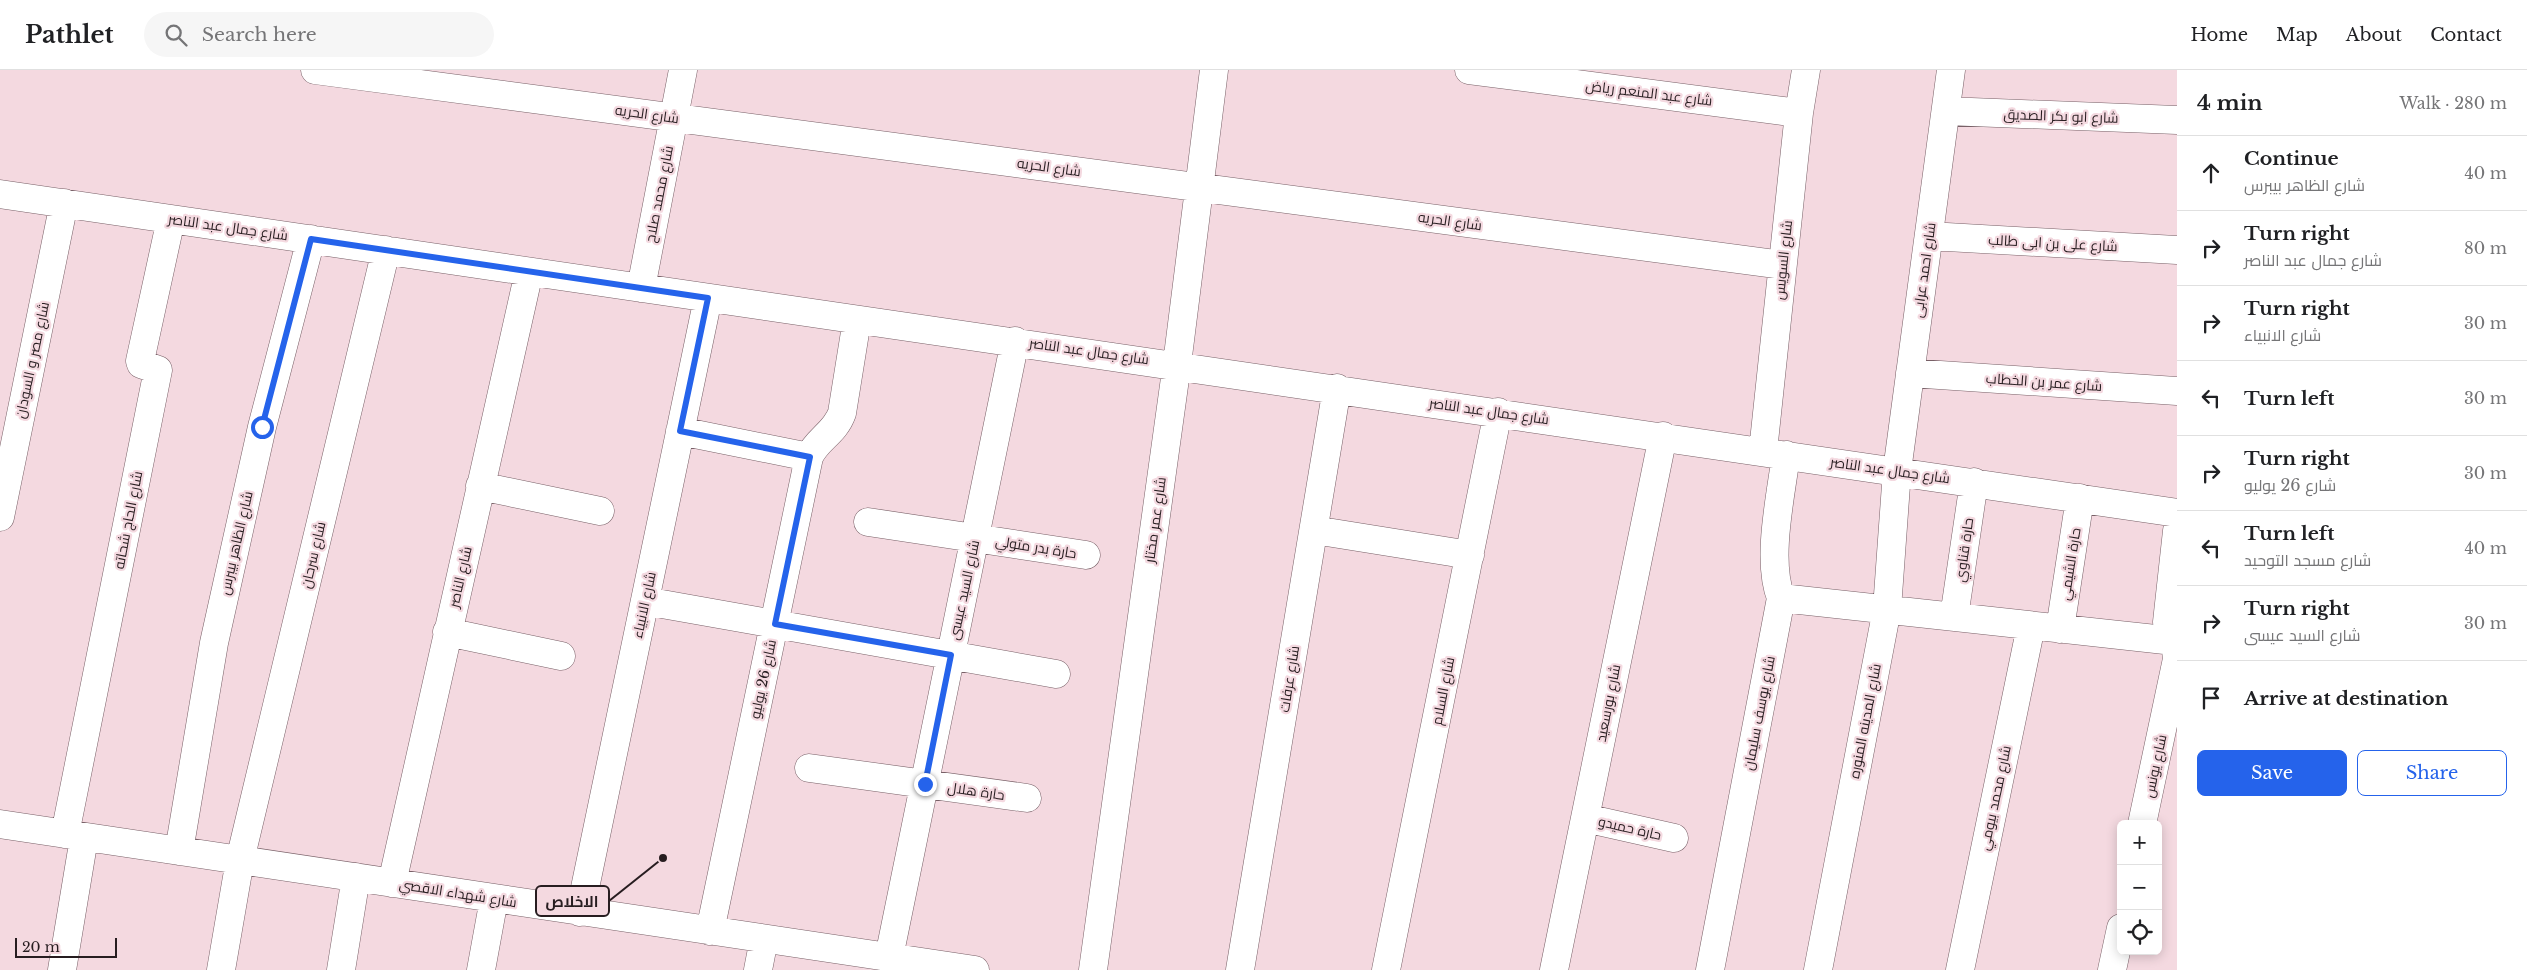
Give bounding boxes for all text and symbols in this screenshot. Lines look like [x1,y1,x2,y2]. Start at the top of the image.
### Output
search box [144,12,494,57]
text: Pathlet [25,20,114,49]
icon: search [162,21,190,49]
text: Search here [202,23,317,46]
text: Home [2190,24,2248,46]
text: Map [2276,24,2318,46]
text: About [2346,24,2402,46]
text: Contact [2430,24,2502,46]
street label: شارع عبد المنعم رياض [1584,76,1713,111]
text: 4 min [2197,90,2263,116]
text: Walk · 280 m [2399,93,2507,113]
street label: شارع الحريه [614,101,680,127]
street label: شارع ابو بكر الصديق [2003,105,2119,127]
street label: شارع محمد صلاح [641,144,677,244]
text: Continue [2244,147,2339,170]
street label: شارع الحريه [1016,154,1082,180]
icon: ahead [2197,159,2225,187]
text: 40 m [2464,163,2507,183]
text: شارع الظاهر بيبرس [2244,175,2365,195]
street label: شارع الحريه [1417,208,1483,234]
street label: شارع جمال عبد الناصر [166,210,289,244]
street label: شارع السويس [1770,219,1796,301]
street label: شارع احمد عرابى [1908,221,1940,319]
text: Turn right [2244,222,2350,245]
street label: شارع على بن ابى طالب [1988,231,2118,255]
icon: right [2197,234,2225,262]
text: 80 m [2464,238,2507,258]
text: شارع جمال عبد الناصر [2244,250,2382,270]
text: Turn right [2244,297,2350,320]
street label: شارع مصر و السودان [11,300,53,420]
icon: right [2197,309,2225,337]
text: 30 m [2464,313,2507,333]
text: شارع الانبياء [2244,325,2321,345]
street label: شارع جمال عبد الناصر [1027,334,1150,368]
street label: شارع عمر بن الخطاب [1985,369,2103,395]
icon: left [2197,384,2225,412]
text: Turn left [2244,387,2335,410]
text: 30 m [2464,388,2507,408]
street label: شارع جمال عبد الناصر [1427,394,1550,428]
route start [251,416,274,439]
text: Turn right [2244,447,2350,470]
street label: شارع جمال عبد الناصر [1828,453,1951,487]
icon: right [2197,459,2225,487]
text: 30 m [2464,463,2507,483]
street label: شارع الحاج شحاته [110,469,146,571]
text: شارع 26 يوليو [2244,475,2336,495]
street label: شارع عمر مختار [1140,476,1170,565]
street label: شارع الظاهر بيبرس [215,489,257,597]
street label: حارة قناوي [1951,517,1980,584]
street label: شارع سرحان [297,520,329,590]
text: Turn left [2244,522,2335,545]
street label: حارة الشيمي [2055,526,2088,602]
street label: حارة بدر متولي [994,532,1078,565]
icon: left [2197,534,2225,562]
street label: شارع السيد عيسى [945,538,983,642]
text: 40 m [2464,538,2507,558]
street label: شارع الناصر [444,545,476,610]
text: شارع مسجد التوحيد [2244,550,2371,570]
street label: شارع الانبياء [628,570,660,640]
text: Turn right [2244,597,2350,620]
icon: right [2197,609,2225,637]
text: 30 m [2464,613,2507,633]
text: شارع السيد عيسى [2244,625,2360,645]
street label: شارع 26 يوليو [746,638,780,720]
street label: شارع عرفات [1275,644,1303,714]
street label: شارع يوسف سليمان [1739,654,1779,772]
street label: شارع السلام [1428,655,1459,727]
street label: شارع المدينه المنوره [1845,662,1885,780]
street label: شارع بورسعيد [1592,663,1624,743]
icon: arrive [2197,684,2225,712]
text: Arrive at destination [2244,687,2448,710]
street label: شارع يونس [2140,733,2170,799]
street label: شارع محمد بيومي [1975,744,2018,853]
button: Save [2197,750,2347,796]
button: Share [2357,750,2507,796]
route end [914,773,937,796]
street label: حارة هلال [946,778,1006,804]
street label: حارة حميدو [1597,812,1663,844]
map controls [2117,820,2162,955]
button: + [2117,820,2162,865]
button: − [2117,865,2162,910]
street label: شارع شهداء الاقصي [398,875,518,913]
callout: الاخلاص [536,886,609,916]
text: الاخلاص [546,892,598,911]
button: locate [2117,910,2162,955]
scale bar [15,935,118,958]
text: 20 m [22,938,60,956]

